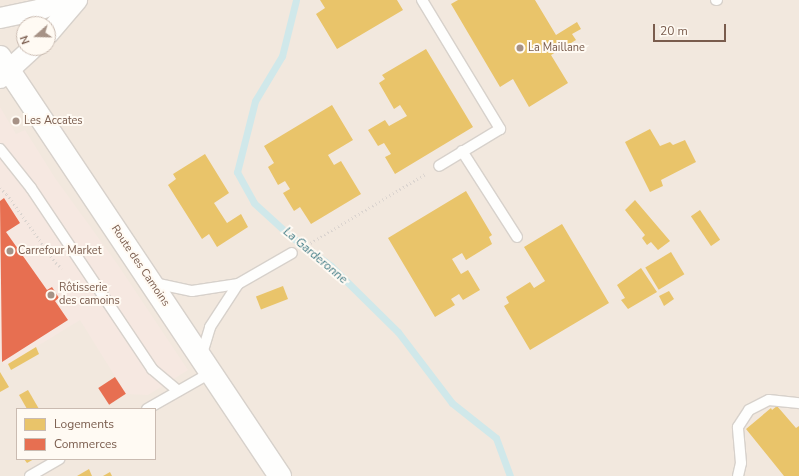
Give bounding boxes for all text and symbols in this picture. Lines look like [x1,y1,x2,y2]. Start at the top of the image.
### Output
north arrow [16,16,56,56]
scale bar [655,16,728,42]
text: 20 m [660,23,688,39]
text: N [17,34,34,46]
place label: La Maillane [528,41,585,55]
marker: La Maillane [515,43,525,53]
place label: Les Accates [24,114,83,128]
marker: Les Accates [11,116,21,126]
street label: Route des Camoins [108,223,172,309]
water label: La Garderonne [280,225,350,287]
place label: Carrefour Market [18,244,101,258]
marker: Carrefour Market [5,246,15,256]
place label: Rôtisserie des camoins [59,282,120,308]
marker: Rôtisserie des camoins [46,290,56,300]
legend [16,408,156,460]
text: Logements [54,416,114,432]
text: Commerces [54,436,117,452]

